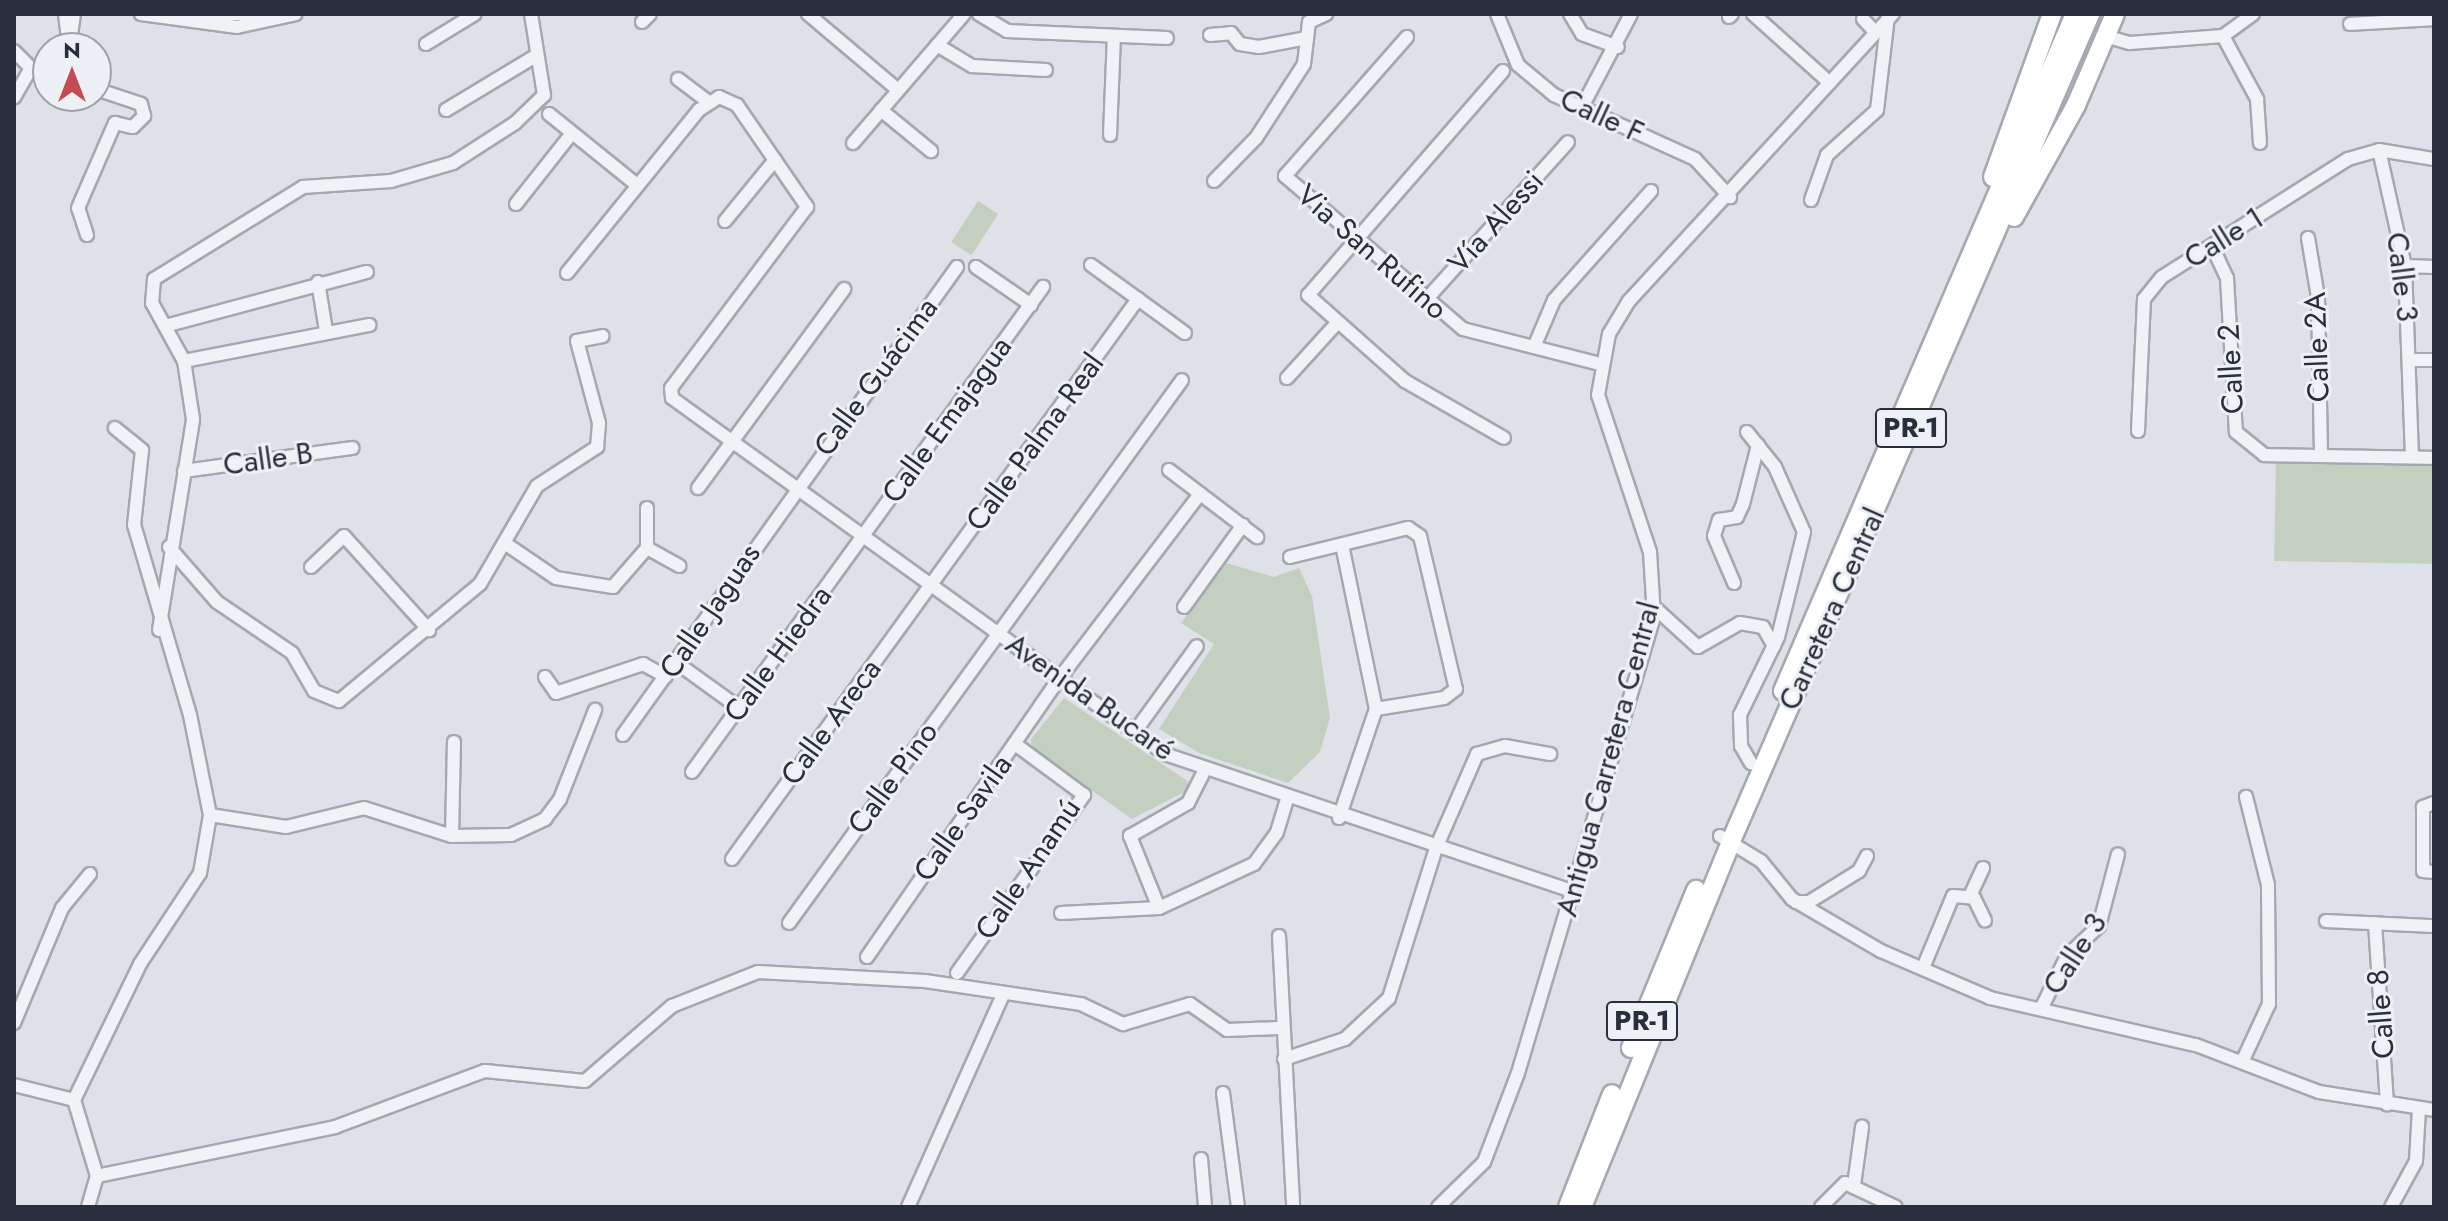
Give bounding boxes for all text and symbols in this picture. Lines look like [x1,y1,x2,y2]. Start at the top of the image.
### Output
north arrow [32,32,112,112]
text: N [63,34,81,66]
street label: Calle F [1554,81,1650,151]
street label: Vía Alessi [1441,163,1551,281]
street label: Via San Rufino [1289,177,1455,327]
street label: Calle 1 [2178,200,2270,276]
street label: Calle 3 [2379,230,2425,324]
street label: Calle Guácima [807,291,945,463]
street label: Calle 2A [2297,291,2337,403]
street label: Calle 2 [2211,323,2251,415]
street label: Calle Emajagua [875,330,1019,510]
street label: Calle Palma Real [959,346,1111,538]
road number: PR-1 [1873,404,1949,452]
street label: Calle B [221,435,315,483]
street label: Carretera Central [1771,502,1893,716]
street label: Calle Jaguas [652,537,768,685]
street label: Calle Hiedra [716,579,840,729]
street label: Antigua Carretera Central [1549,598,1667,920]
street label: Avenida Bucaré [999,626,1181,768]
street label: Calle Areca [773,652,889,792]
street label: Calle Pino [840,715,946,841]
street label: Calle Savila [906,748,1020,888]
street label: Calle Anamú [968,792,1088,946]
street label: Calle 3 [2036,907,2114,1001]
street label: Calle 8 [2360,968,2402,1060]
road number: PR-1 [1604,997,1680,1045]

